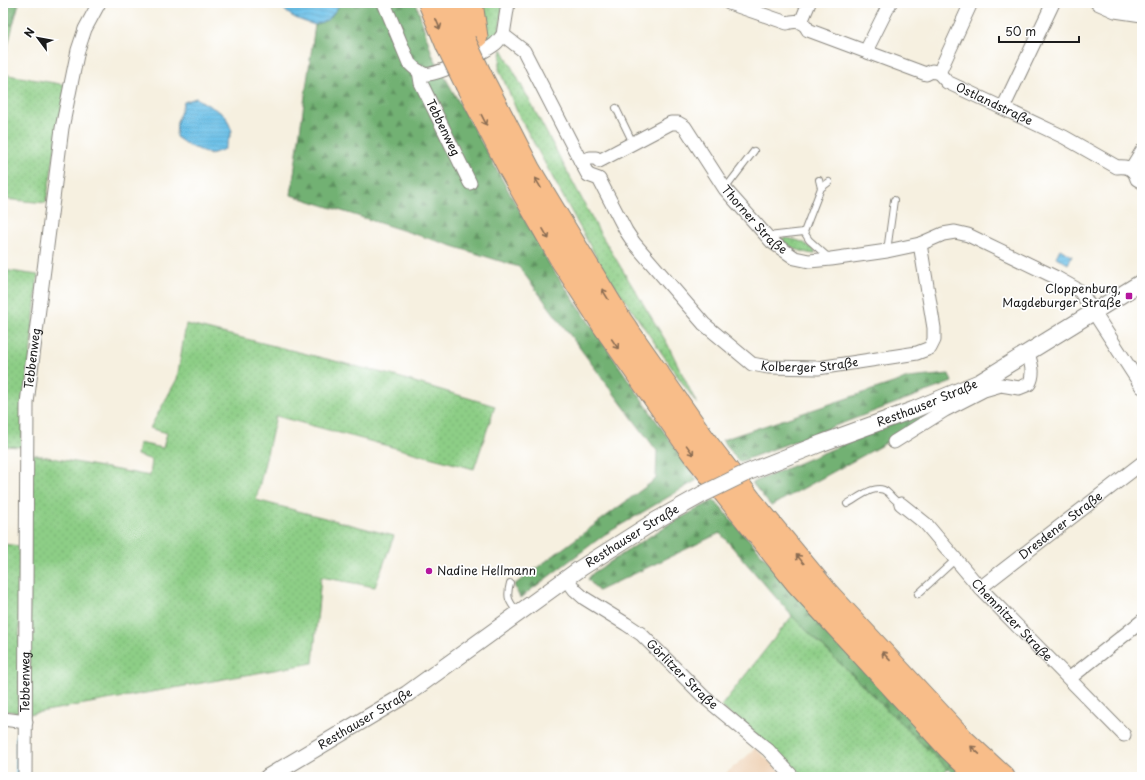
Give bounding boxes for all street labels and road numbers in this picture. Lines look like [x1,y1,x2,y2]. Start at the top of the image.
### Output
street label: Ostlandstraße [953,77,1036,129]
street label: Tebbenweg [422,96,465,159]
street label: Thorner Straße [718,181,791,258]
street label: Tebbenweg [19,327,44,390]
street label: Kolberger Straße [760,352,859,376]
street label: Resthauser Straße [874,374,980,430]
street label: Dresdener Straße [1014,487,1106,563]
street label: Resthauser Straße [581,499,682,571]
street label: Chemnitzer Straße [968,574,1057,665]
street label: Görlitzer Straße [643,634,722,713]
street label: Tebbenweg [15,651,34,713]
street label: Resthauser Straße [314,683,415,753]

